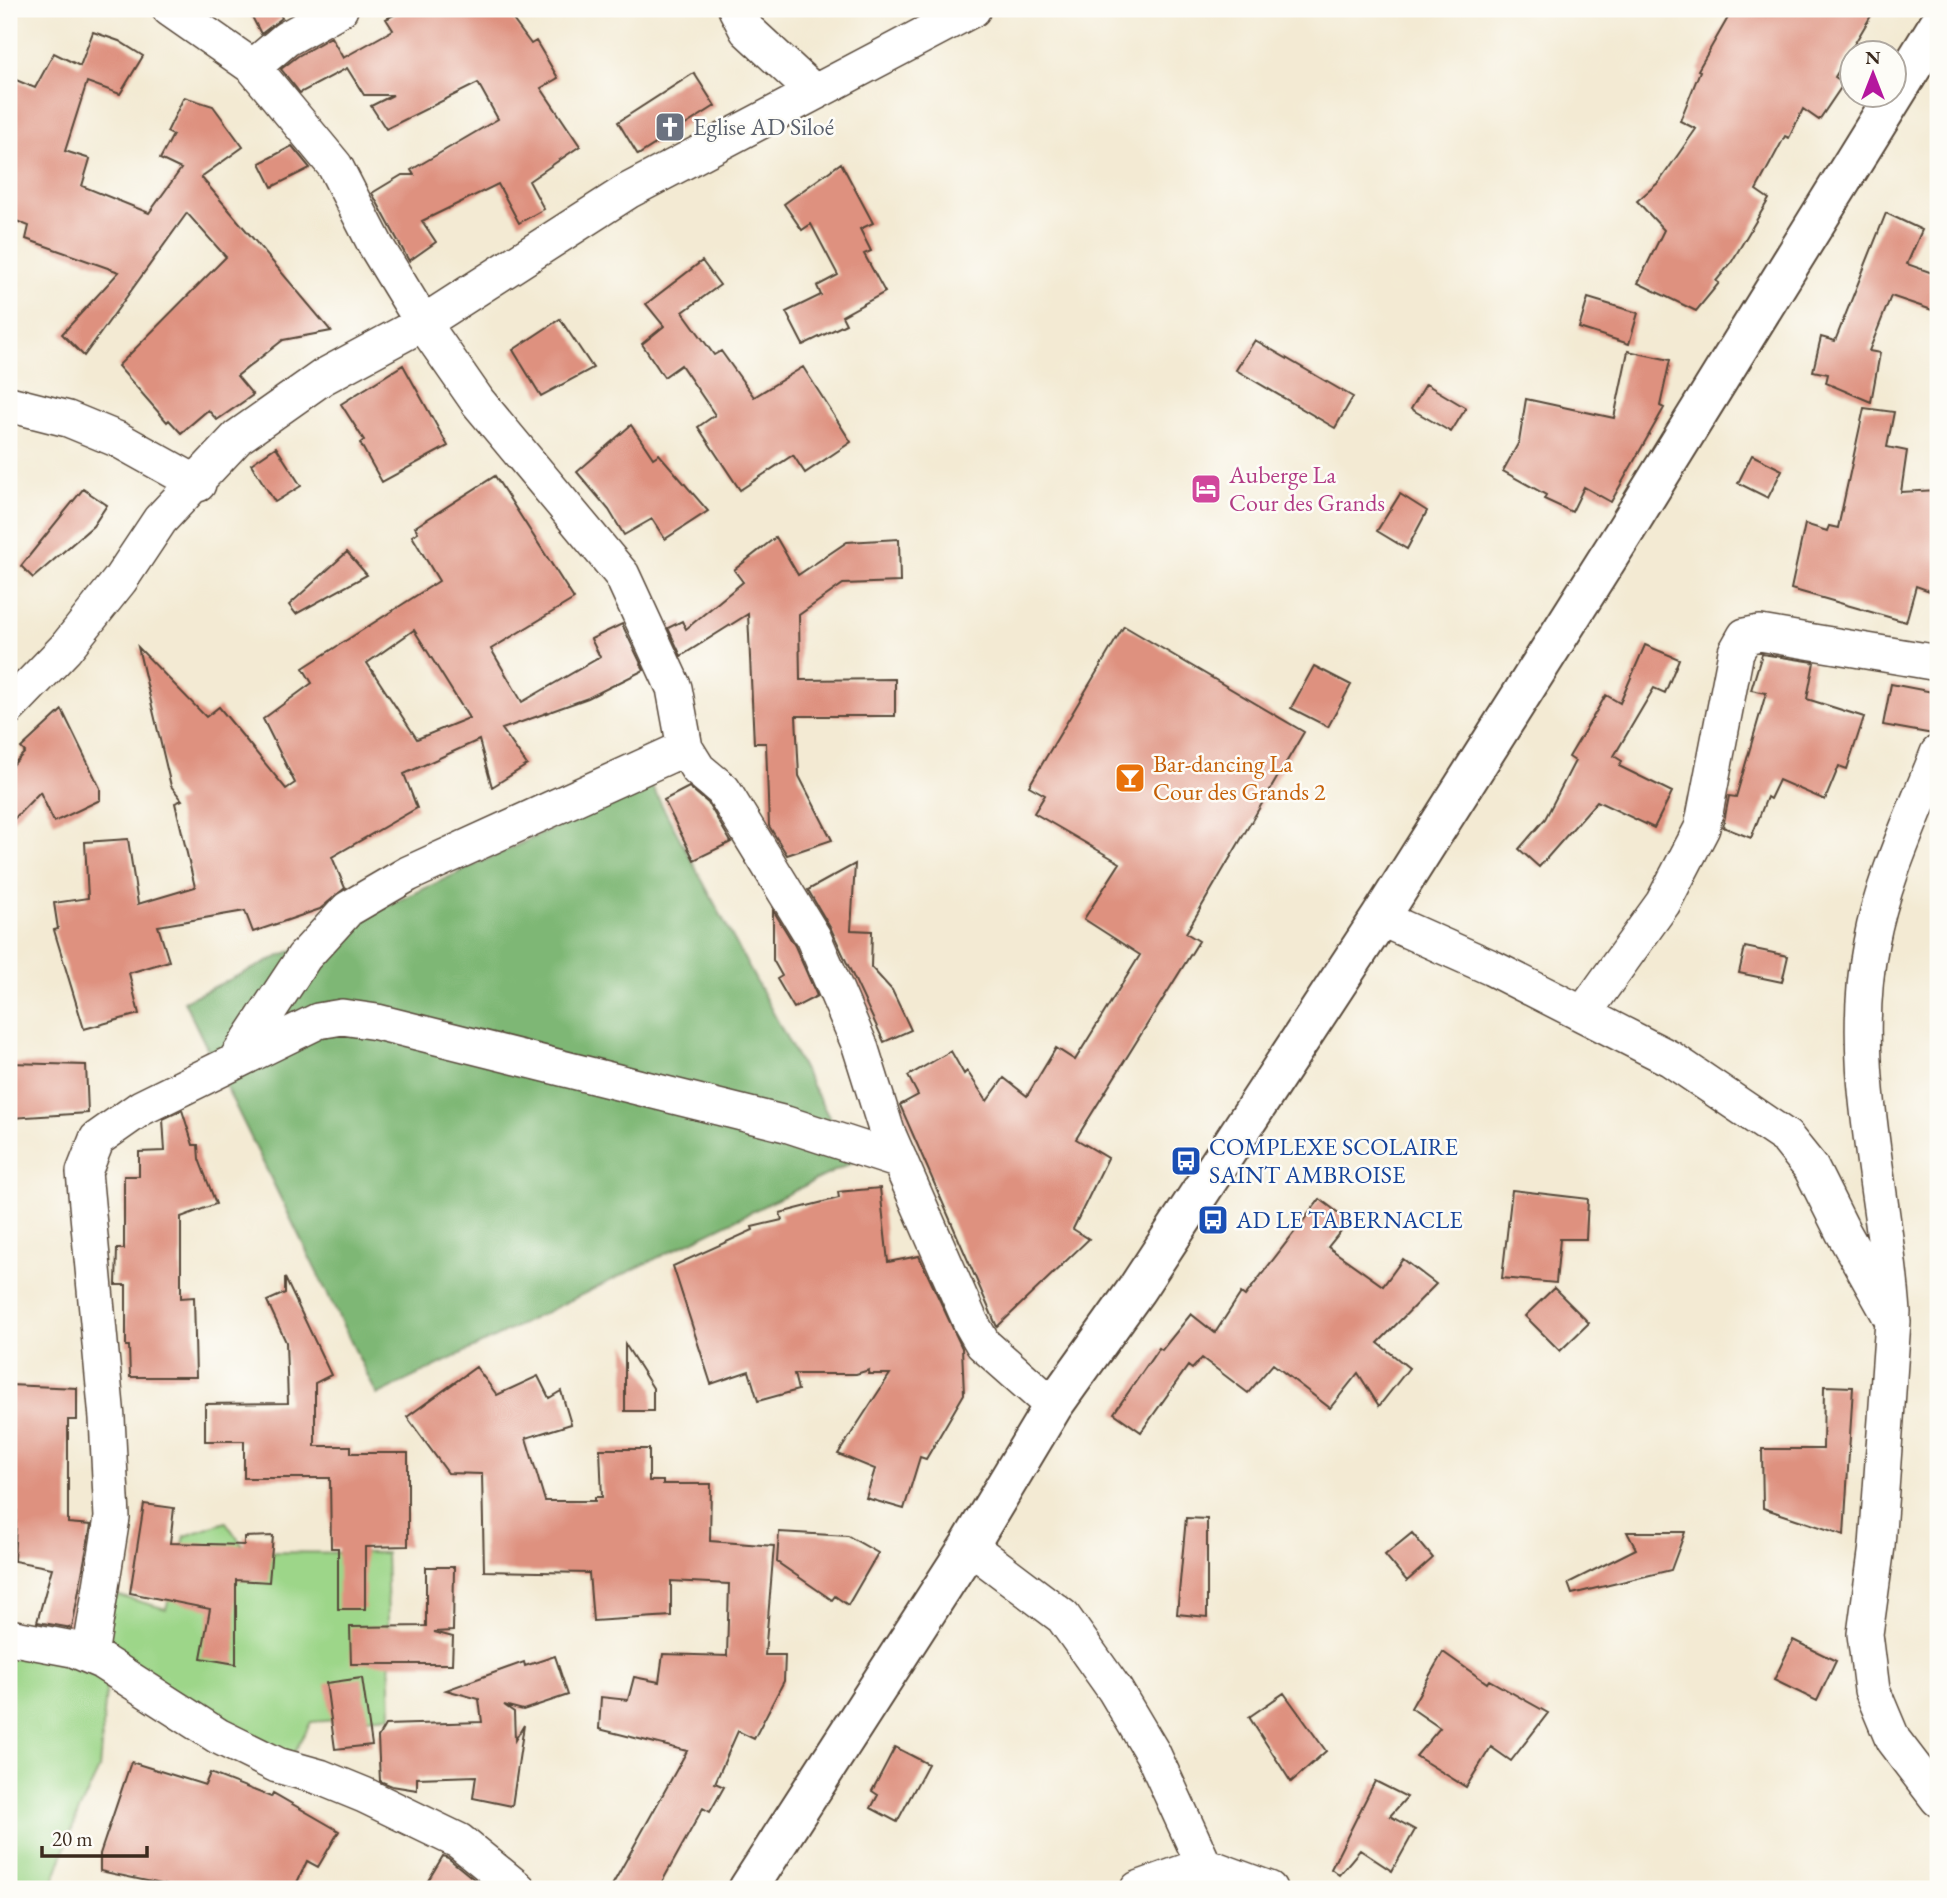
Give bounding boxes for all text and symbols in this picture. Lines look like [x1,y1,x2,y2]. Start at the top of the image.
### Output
north arrow [1839,38,1909,108]
text: N [1865,45,1881,70]
church icon: Eglise AD Siloé [653,110,687,144]
place label: Eglise AD Siloé [693,111,834,142]
place label: Auberge La Cour des Grands [1228,459,1385,518]
hotel icon: Auberge La Cour des Grands [1189,472,1223,506]
place label: Bar-dancing La Cour des Grands 2 [1153,748,1326,807]
bar icon: Bar-dancing La Cour des Grands 2 [1113,761,1147,795]
place label: COMPLEXE SCOLAIRE SAINT AMBROISE [1209,1131,1458,1190]
bus stop icon: COMPLEXE SCOLAIRE SAINT AMBROISE [1169,1144,1203,1178]
bus stop icon: AD LE TABERNACLE [1196,1203,1230,1237]
place label: AD LE TABERNACLE [1235,1204,1463,1235]
scale bar [42,1814,147,1858]
text: 20 m [52,1825,93,1852]

